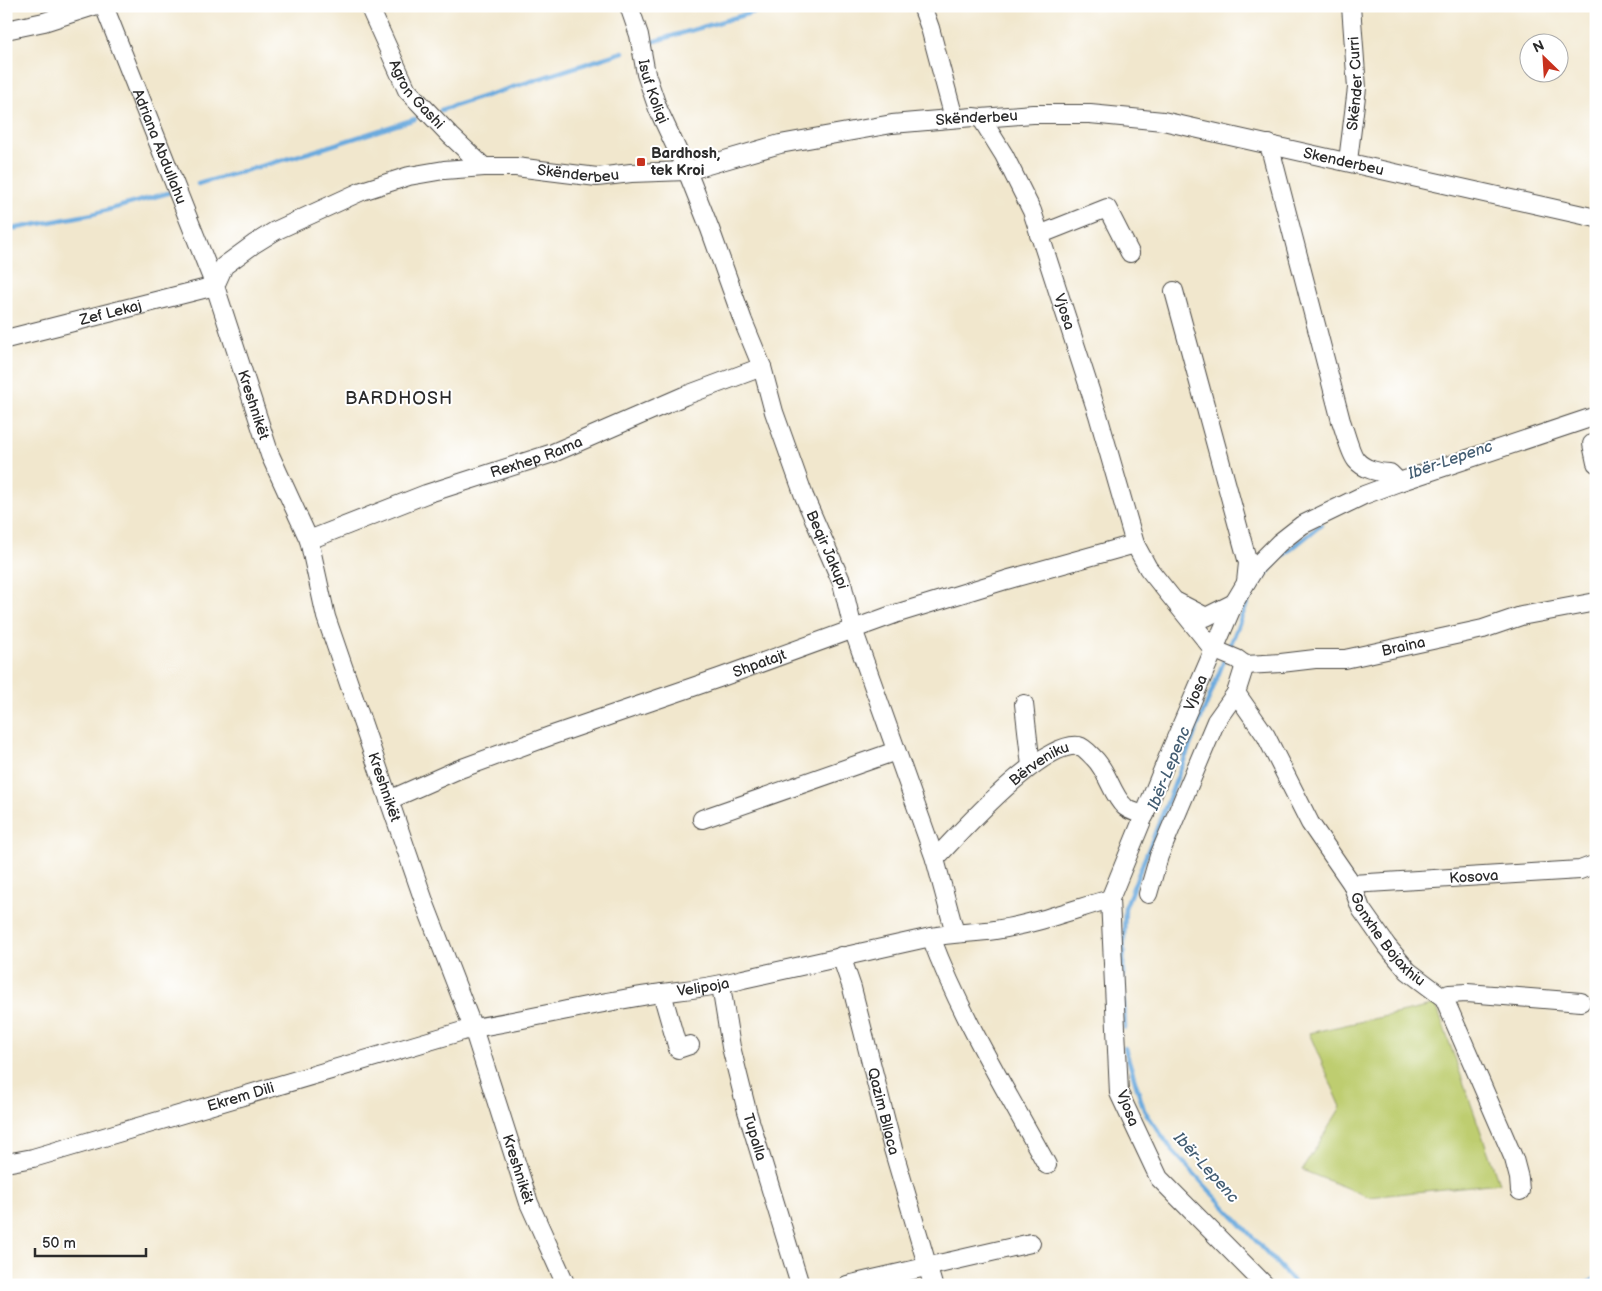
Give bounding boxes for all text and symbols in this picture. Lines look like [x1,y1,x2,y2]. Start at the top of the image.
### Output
north arrow [1520,32,1570,82]
street label: Skënder Curri [1343,36,1367,131]
text: N [1530,37,1547,57]
street label: Agron Gashi [384,57,448,133]
street label: Isuf Koliqi [634,58,672,127]
street label: Adriana Abdullahu [128,86,191,207]
street label: Skënderbeu [935,106,1018,130]
place label: Bardhosh, tek Kroi [650,144,720,180]
street label: Skenderbeu [1301,144,1386,180]
marker: Bardhosh, tek Kroi [635,156,647,168]
street label: Skënderbeu [536,161,620,187]
street label: Vjosa [1049,291,1079,332]
street label: Zef Lekaj [77,296,144,330]
street label: Kreshnikët [233,368,273,442]
district label: BARDHOSH [345,388,453,409]
street label: Rexhep Rama [488,432,585,483]
water label: Ibër-Lepenc [1405,437,1496,484]
street label: Beqir Jakupi [801,508,852,591]
street label: Braina [1380,633,1427,661]
street label: Shpatajt [730,645,789,682]
street label: Vjosa [1180,672,1212,714]
water label: Ibër-Lepenc [1144,724,1195,814]
street label: Bërveniku [1006,738,1072,790]
street label: Kreshnikët [363,750,405,825]
street label: Kosova [1449,866,1499,888]
street label: Gonxhe Bojaxhiu [1346,890,1429,991]
street label: Velipoja [676,974,731,1001]
street label: Qazim Bllaca [863,1066,903,1157]
street label: Ekrem Dili [205,1078,277,1116]
street label: Vjosa [1112,1088,1143,1129]
street label: Tupalla [738,1111,771,1163]
water label: Ibër-Lepenc [1169,1128,1243,1207]
street label: Kreshnikët [498,1132,538,1207]
scale bar [35,1226,146,1258]
text: 50 m [42,1234,76,1253]

